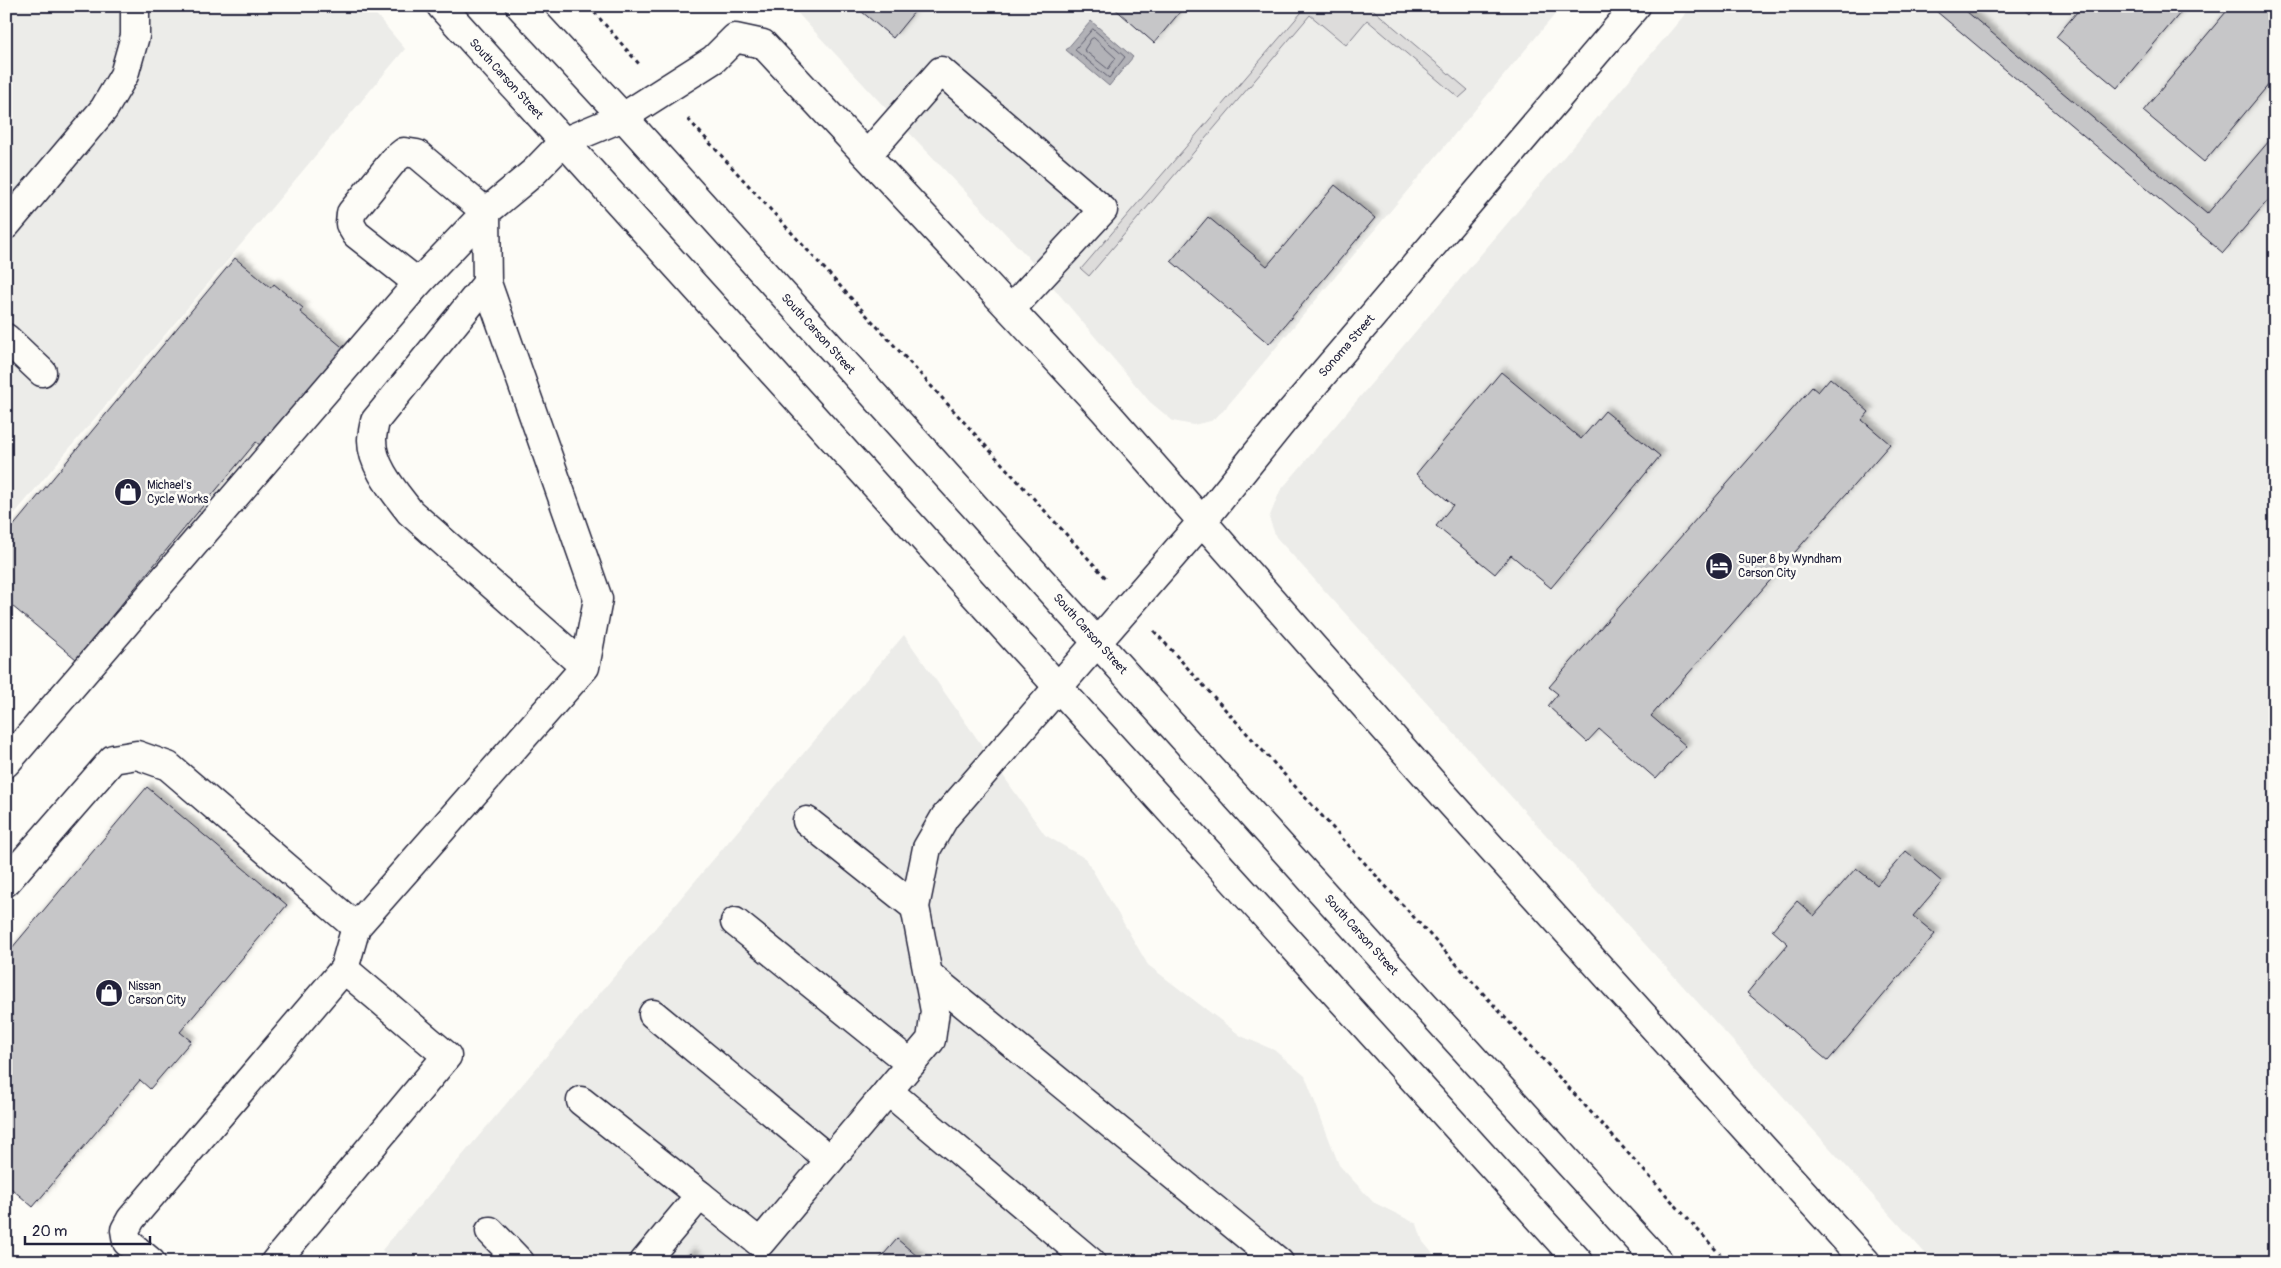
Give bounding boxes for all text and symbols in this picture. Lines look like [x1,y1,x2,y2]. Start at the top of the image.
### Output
street label: South Carson Street [466,36,546,123]
street label: South Carson Street [778,291,858,378]
street label: Sonoma Street [1316,312,1378,380]
shop icon: Michael's Cycle Works [113,477,143,507]
place label: Michael's Cycle Works [147,478,209,507]
hotel icon: Super 8 by Wyndham Carson City [1704,551,1734,581]
place label: Super 8 by Wyndham Carson City [1738,552,1842,581]
street label: South Carson Street [1050,591,1130,678]
street label: South Carson Street [1321,892,1401,979]
shop icon: Nissan Carson City [94,978,124,1008]
place label: Nissan Carson City [128,979,186,1008]
scale bar [25,1213,150,1245]
text: 20 m [32,1222,67,1241]

